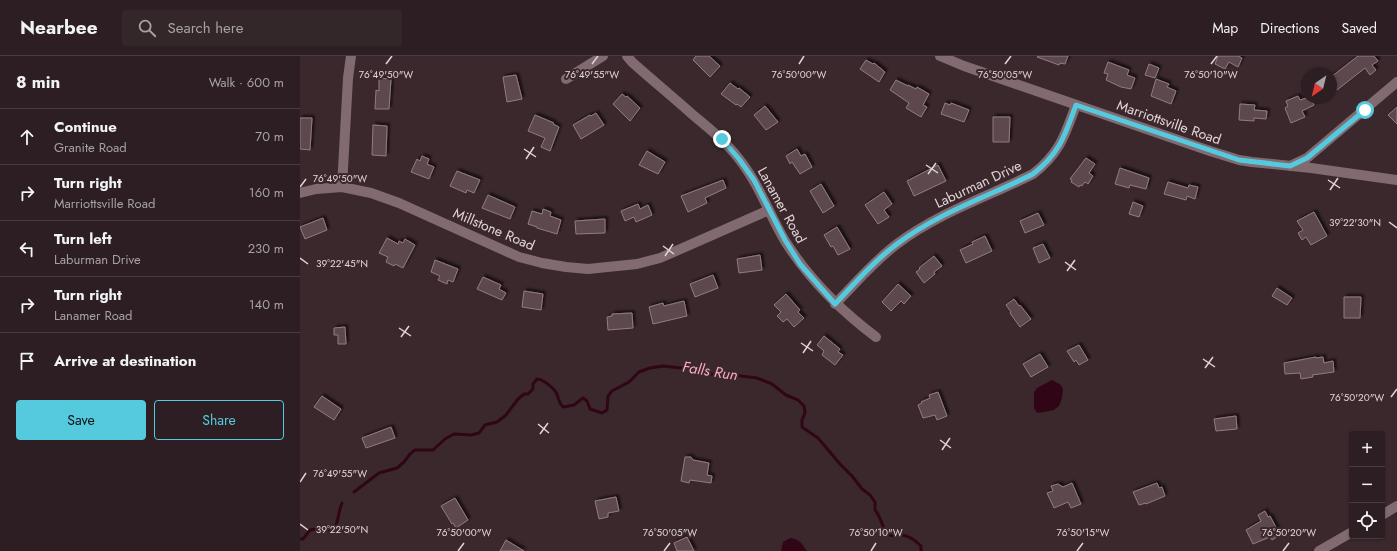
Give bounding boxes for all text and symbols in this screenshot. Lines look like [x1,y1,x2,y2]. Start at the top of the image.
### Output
search box [122,10,402,46]
text: Nearbee [20,14,98,41]
icon: search [136,17,158,39]
text: Search here [168,17,243,39]
text: Map [1212,18,1238,38]
text: Directions [1260,18,1320,38]
text: Saved [1342,18,1377,38]
text: 76°49'50"W [359,67,413,82]
text: 76°49'55"W [565,67,619,82]
text: 76°50'00"W [772,67,827,82]
text: 76°50'05"W [978,67,1032,82]
text: 76°50'10"W [1184,67,1238,82]
north arrow [1301,68,1337,104]
text: 8 min [16,70,60,94]
text: Walk · 600 m [209,73,284,92]
street label: Marriottsville Road [1114,95,1224,149]
route start [1356,101,1374,119]
text: Continue [54,116,117,138]
icon: ahead [16,126,38,148]
text: 70 m [255,127,284,146]
route end [713,130,731,148]
text: Granite Road [54,138,127,157]
street label: Laburman Drive [931,155,1025,213]
street label: Lanamer Road [753,163,811,247]
text: 76°49'50"W [313,171,367,186]
text: Turn right [54,172,122,194]
icon: right [16,182,38,204]
text: 160 m [249,183,284,202]
text: Marriottsville Road [54,194,155,213]
street label: Millstone Road [450,203,538,255]
text: 39°22'30"N [1329,215,1381,230]
text: Turn left [54,228,112,250]
icon: left [16,238,38,260]
text: 230 m [248,239,284,258]
text: Laburman Drive [54,250,141,269]
text: 39°22'45"N [316,256,368,271]
text: Turn right [54,284,122,306]
icon: right [16,294,38,316]
text: 140 m [249,295,284,314]
text: Lanamer Road [54,306,132,325]
icon: arrive [16,350,38,372]
text: Arrive at destination [54,350,196,372]
water label: Falls Run [681,356,739,386]
text: 76°50'20"W [1330,390,1384,405]
button: Save [16,400,146,440]
button: Share [154,400,284,440]
map controls [1349,431,1385,539]
button: + [1349,431,1385,467]
text: 76°49'55"W [313,466,367,481]
button: − [1349,467,1385,503]
button: locate [1349,503,1385,539]
text: 39°22'50"N [316,522,368,537]
text: 76°50'00"W [437,525,492,540]
text: 76°50'05"W [643,525,697,540]
text: 76°50'10"W [849,525,903,540]
text: 76°50'15"W [1057,525,1110,540]
text: 76°50'20"W [1262,525,1316,540]

